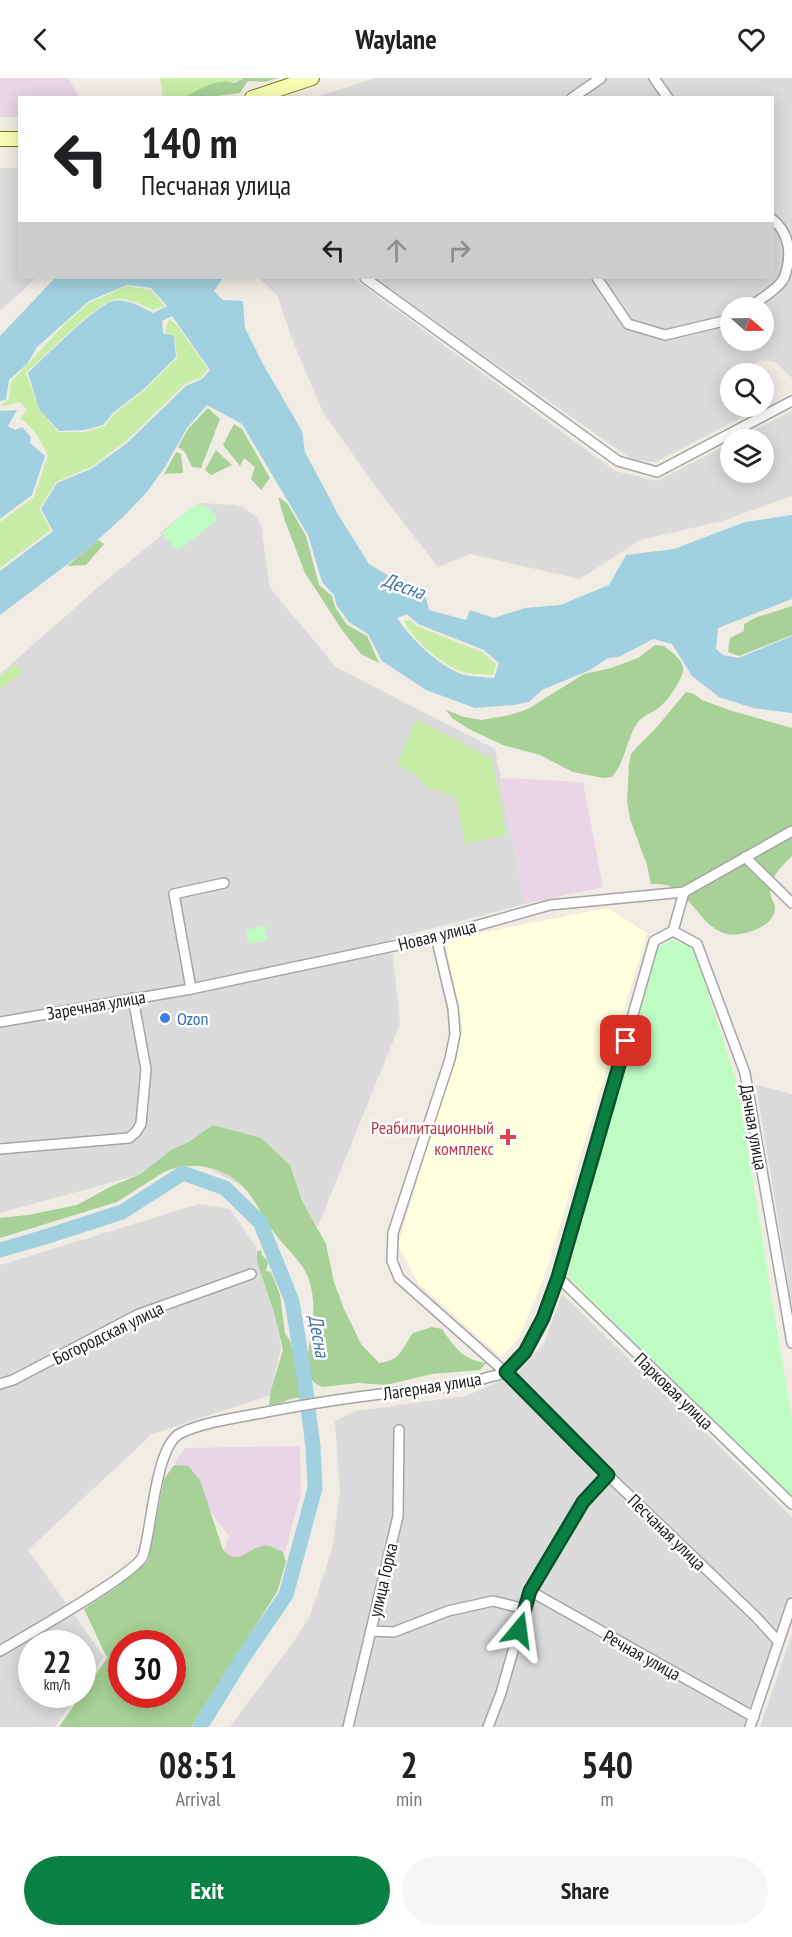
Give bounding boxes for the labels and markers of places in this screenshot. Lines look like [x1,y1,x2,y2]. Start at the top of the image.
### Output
place label: Ozon [177,1007,209,1030]
marker: Ozon [158,1011,172,1025]
pin [600,1015,651,1066]
place label: Реабилитационный комплекс [371,1116,495,1160]
marker: Реабилитационный комплекс [499,1128,517,1146]

